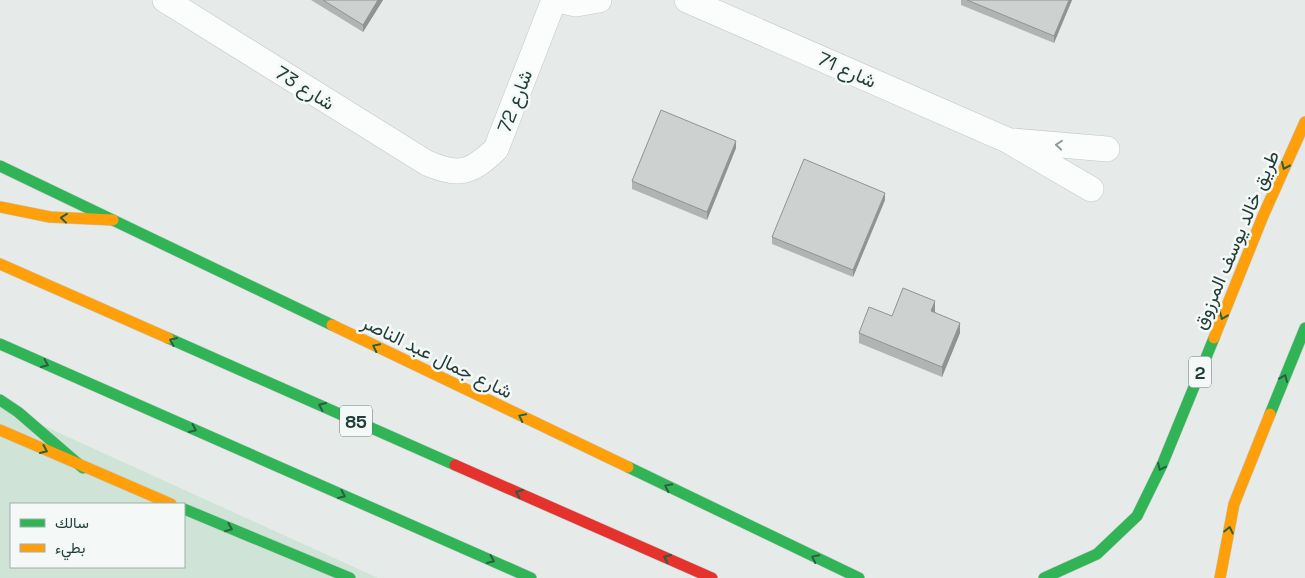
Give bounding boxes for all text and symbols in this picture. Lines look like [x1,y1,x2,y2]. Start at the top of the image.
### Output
street label: شارع 71 [814,46,880,94]
street label: شارع 73 [271,60,339,116]
street label: شارع 72 [492,66,538,136]
one-way arrow [1054,140,1062,151]
street label: طريق خالد يوسف المرزوق [1187,147,1285,333]
one-way arrow [1281,161,1292,170]
one-way arrow [60,213,68,224]
street label: شارع جمال عبد الناصر [357,309,517,404]
one-way arrow [1218,311,1229,320]
one-way arrow [169,336,178,347]
one-way arrow [372,343,381,353]
one-way arrow [40,357,49,368]
road number: 2 [1189,357,1211,388]
one-way arrow [1278,374,1288,382]
one-way arrow [318,402,327,413]
road number: 85 [340,406,372,436]
one-way arrow [518,413,527,423]
one-way arrow [188,423,197,434]
one-way arrow [39,444,48,455]
one-way arrow [1157,462,1167,471]
one-way arrow [665,484,674,494]
one-way arrow [337,488,346,499]
one-way arrow [515,488,524,499]
legend [10,503,185,568]
text: سالك [55,513,89,532]
one-way arrow [224,522,233,532]
one-way arrow [1223,526,1234,535]
text: بطيء [55,538,85,561]
one-way arrow [486,554,495,565]
one-way arrow [663,554,672,565]
one-way arrow [811,554,820,564]

